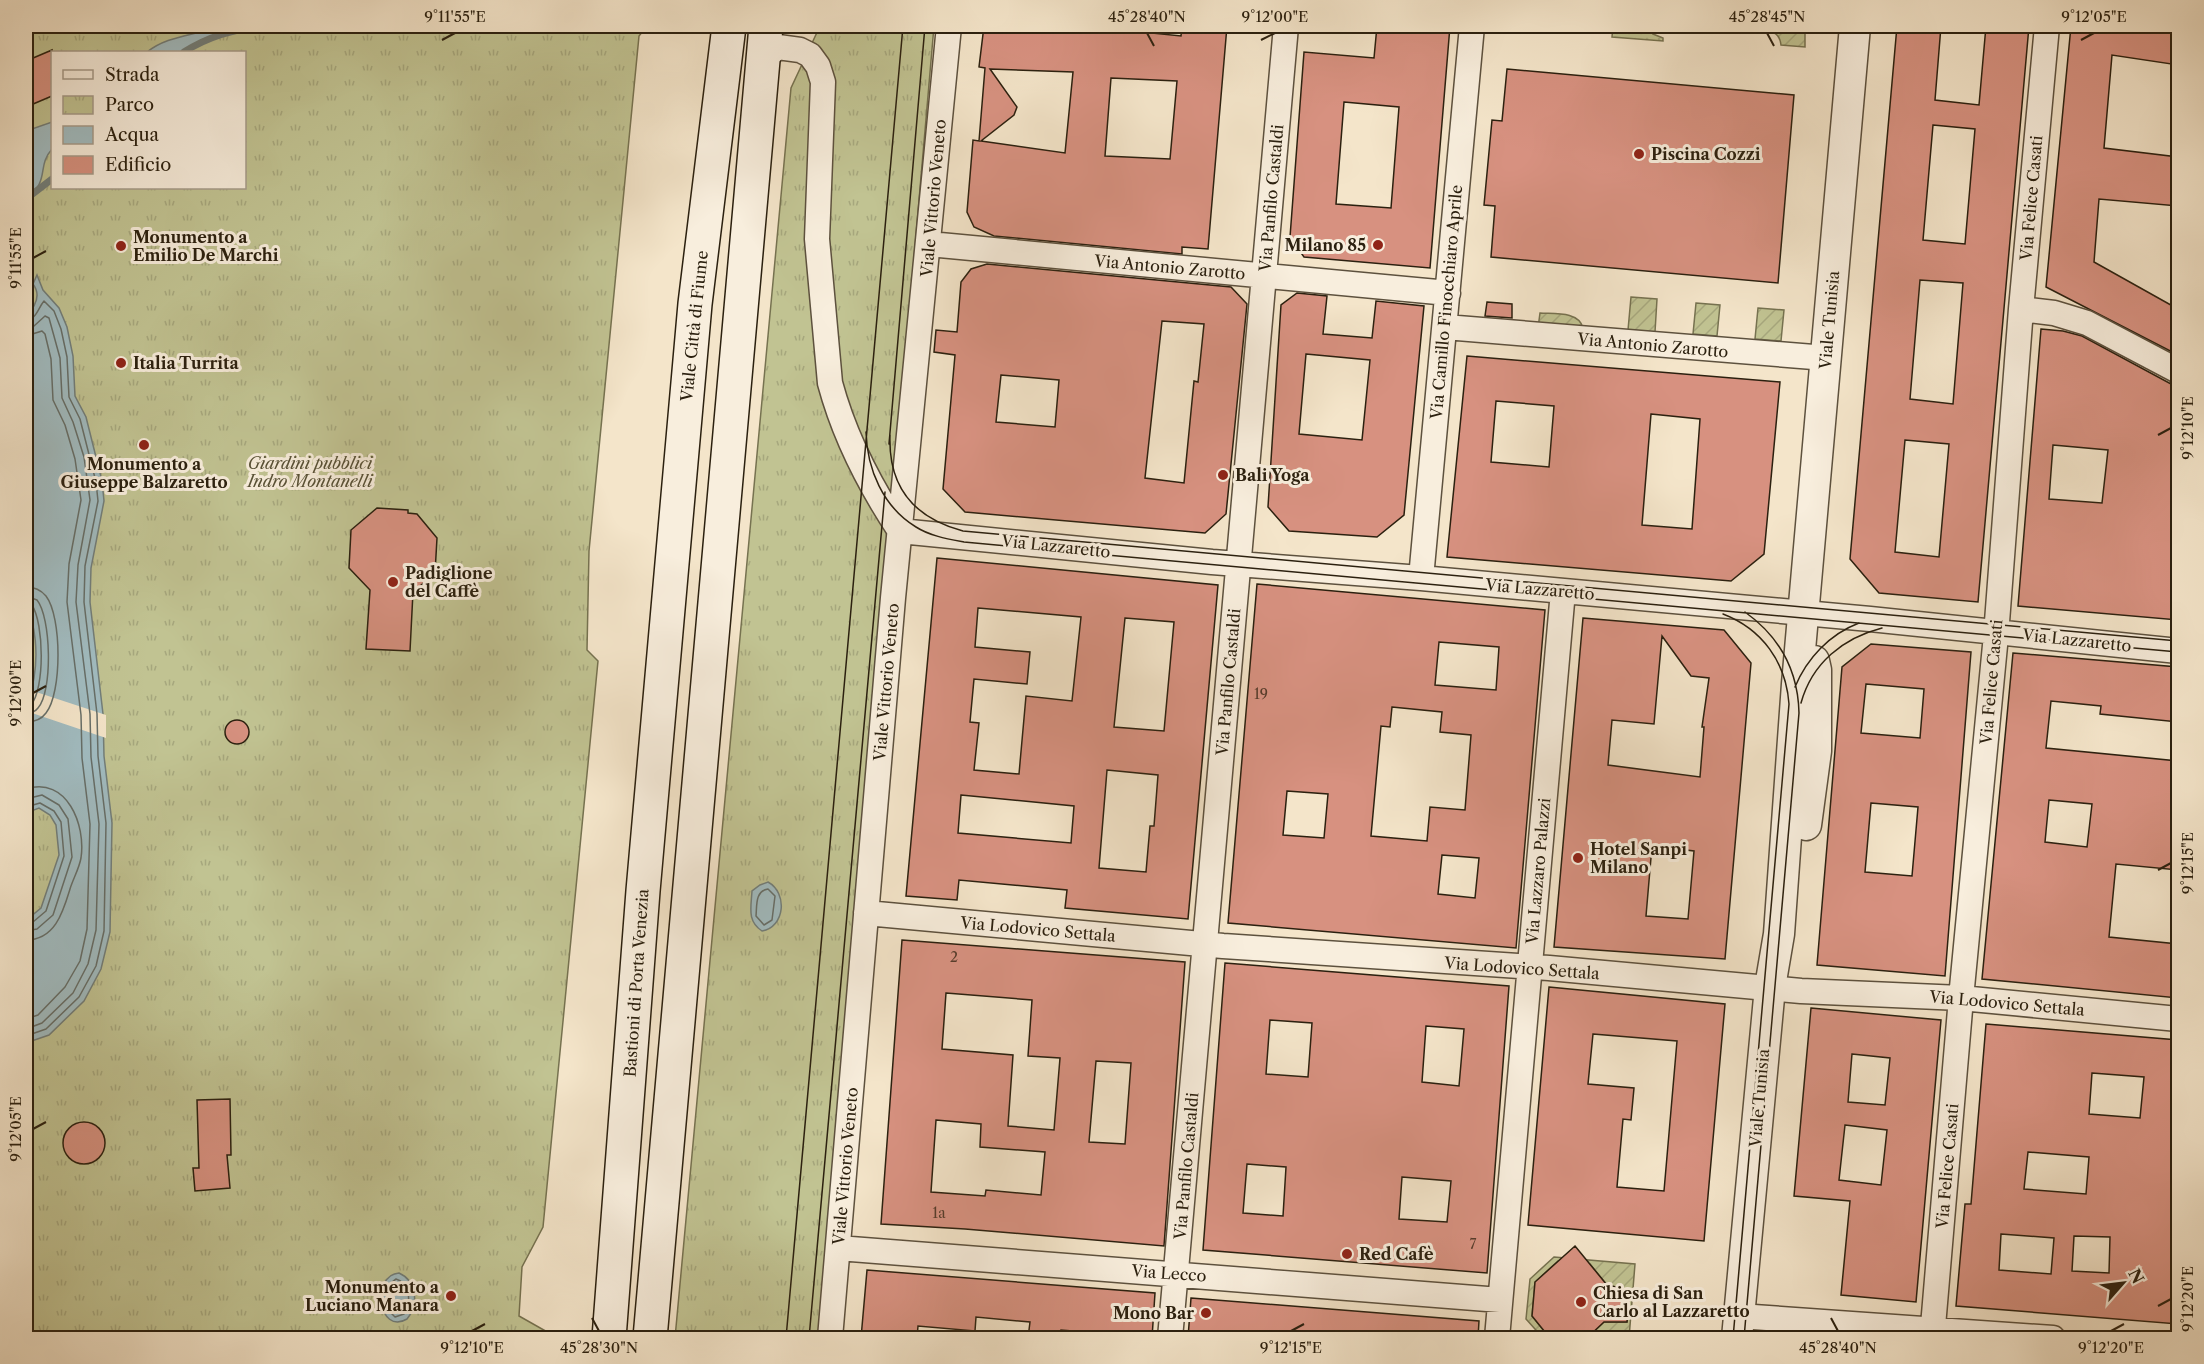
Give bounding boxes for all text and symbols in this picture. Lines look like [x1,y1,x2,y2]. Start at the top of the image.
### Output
text: 9°11'55"E [424,7,486,26]
text: 45°28'40"N [1108,7,1186,26]
text: 9°12'00"E [1242,7,1308,26]
text: 45°28'45"N [1729,7,1805,26]
text: 9°12'05"E [2061,7,2127,26]
legend [51,51,246,189]
text: Strada [105,64,160,86]
text: Parco [105,94,154,116]
street label: Viale Vittorio Veneto [916,118,950,279]
street label: Via Panfilo Castaldi [1255,123,1287,273]
text: Acqua [104,124,159,146]
street label: Via Felice Casati [2015,134,2046,262]
place label: Piscina Cozzi [1651,144,1761,164]
marker: Piscina Cozzi [1632,147,1646,161]
text: Edificio [105,154,171,176]
street label: Via Camillo Finocchiaro Aprile [1426,184,1466,421]
text: 9°11'55"E [6,227,25,289]
place label: Monumento a Emilio De Marchi [133,227,279,265]
place label: Milano 85 [1285,235,1366,255]
marker: Milano 85 [1371,238,1385,252]
marker: Monumento a Emilio De Marchi [114,239,128,253]
street label: Viale Città di Fiume [676,249,712,403]
street label: Via Antonio Zarotto [1093,250,1246,284]
street label: Viale Tunisia [1815,269,1843,371]
street label: Via Antonio Zarotto [1576,328,1729,362]
place label: Italia Turrita [133,353,239,373]
marker: Italia Turrita [114,356,128,370]
text: 9°12'10"E [2178,396,2197,460]
marker: Monumento a Giuseppe Balzaretto [137,438,151,452]
park label: Giardini pubblici Indro Montanelli [245,453,374,491]
place label: Monumento a Giuseppe Balzaretto [60,454,228,492]
place label: Bali Yoga [1235,465,1310,485]
marker: Bali Yoga [1216,468,1230,482]
street label: Via Lazzaretto [1000,530,1112,562]
place label: Padiglione del Caffè [405,563,493,601]
street label: Via Lazzaretto [1484,574,1596,604]
marker: Padiglione del Caffè [386,575,400,589]
street label: Viale Vittorio Veneto [869,602,903,763]
street label: Via Panfilo Castaldi [1212,607,1244,757]
street label: Via Felice Casati [1975,618,2006,746]
street label: Via Lazzaretto [2021,624,2133,656]
text: 9°12'00"E [6,660,25,726]
house number: 19 [1254,685,1268,703]
street label: Via Lazzaro Palazzi [1522,797,1554,946]
text: 9°12'15"E [2178,832,2197,894]
place label: Hotel Sanpi Milano [1590,839,1687,877]
marker: Hotel Sanpi Milano [1571,851,1585,865]
street label: Bastioni di Porta Venezia [619,888,653,1078]
street label: Via Lodovico Settala [959,912,1117,946]
house number: 2 [950,948,958,966]
street label: Via Lodovico Settala [1443,953,1601,983]
street label: Via Lodovico Settala [1928,986,2086,1020]
street label: Viale Tunisia [1745,1047,1773,1149]
street label: Viale Vittorio Veneto [828,1086,862,1247]
street label: Via Panfilo Castaldi [1170,1091,1202,1241]
text: 9°12'05"E [6,1096,25,1162]
street label: Via Felice Casati [1931,1102,1962,1230]
house number: 1a [932,1204,946,1222]
house number: 7 [1470,1235,1477,1253]
place label: Red Cafè [1359,1244,1434,1264]
marker: Red Cafè [1340,1247,1354,1261]
north arrow [2093,1253,2153,1313]
street label: Via Lecco [1130,1260,1207,1286]
text: N [2124,1265,2148,1287]
text: 9°12'20"E [2178,1266,2197,1332]
place label: Monumento a Luciano Manara [305,1277,440,1315]
place label: Chiesa di San Carlo al Lazzaretto [1593,1283,1750,1321]
marker: Monumento a Luciano Manara [444,1289,458,1303]
marker: Chiesa di San Carlo al Lazzaretto [1574,1295,1588,1309]
place label: Mono Bar [1113,1303,1194,1323]
marker: Mono Bar [1199,1306,1213,1320]
text: 9°12'10"E [440,1338,504,1357]
text: 45°28'30"N [560,1338,638,1357]
text: 9°12'15"E [1260,1338,1322,1357]
text: 45°28'40"N [1799,1338,1877,1357]
text: 9°12'20"E [2078,1338,2144,1357]

